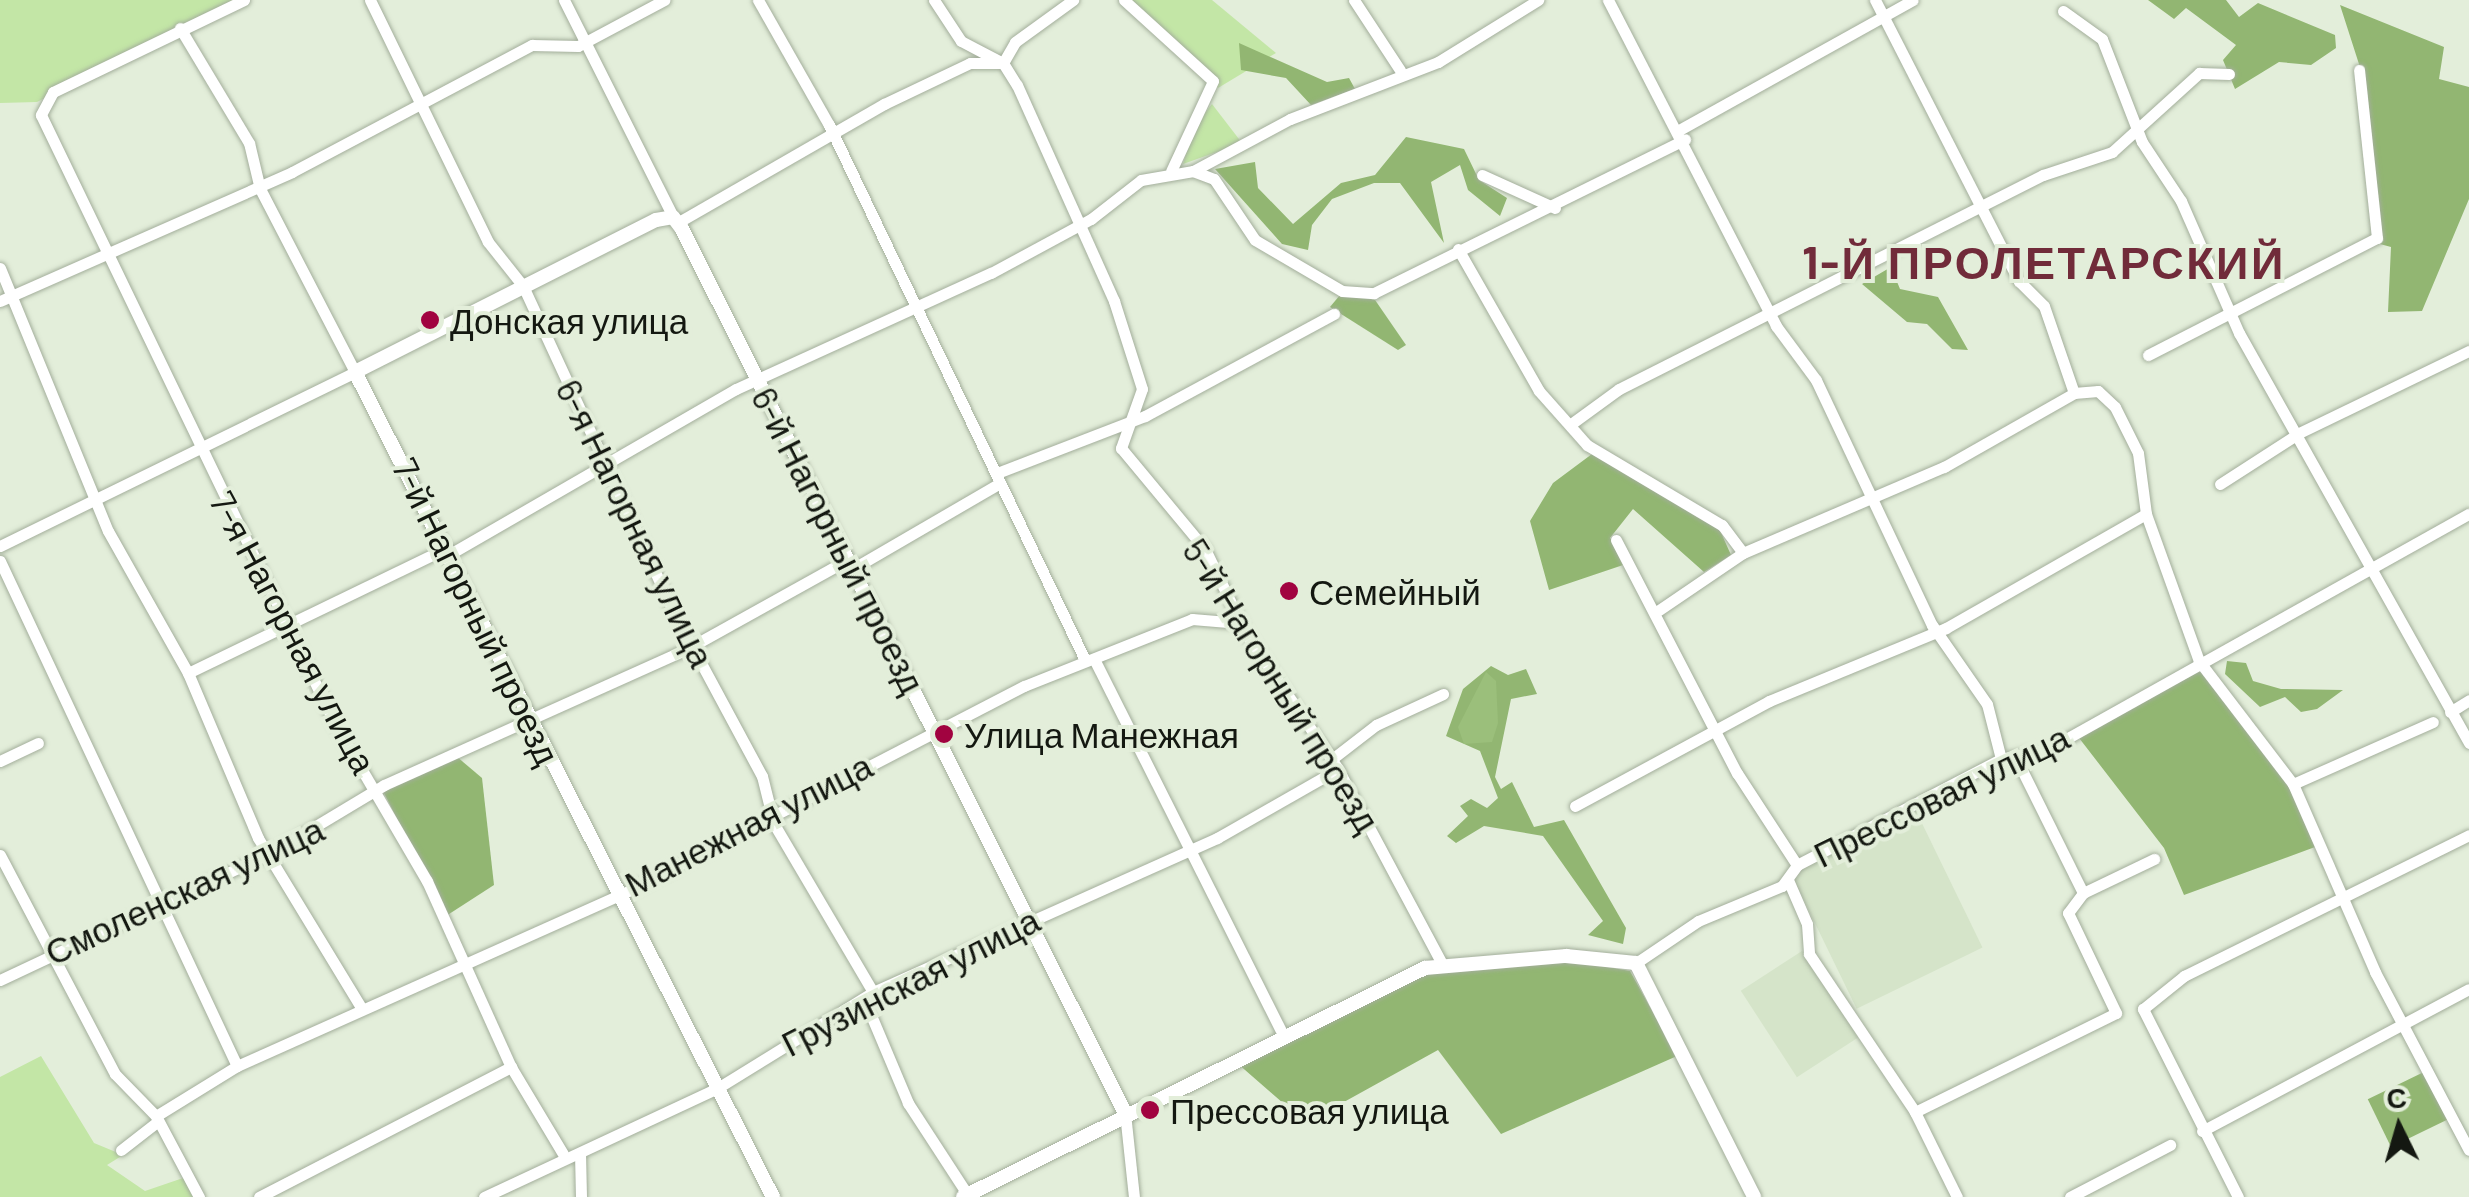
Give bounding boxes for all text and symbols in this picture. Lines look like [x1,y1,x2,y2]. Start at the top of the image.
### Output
district label: 1-Й ПРОЛЕТАРСКИЙ [1802,235,2286,289]
place label: Донская улица [450,299,688,341]
marker: Донская улица [419,309,441,331]
street label: 6-я Нагорная улица [548,373,724,673]
street label: 6-й Нагорный проезд [744,380,934,700]
street label: 7-й Нагорный проезд [385,451,569,771]
street label: 7-я Нагорная улица [202,484,386,780]
street label: 5-й Нагорный проезд [1175,531,1389,839]
place label: Семейный [1309,570,1481,612]
marker: Семейный [1278,580,1300,602]
place label: Улица Манежная [964,713,1239,755]
street label: Прессовая улица [1807,715,2075,875]
marker: Улица Манежная [933,723,955,745]
street label: Манежная улица [617,744,879,904]
street label: Смоленская улица [38,807,330,973]
street label: Грузинская улица [774,898,1046,1064]
north arrow [2349,1077,2449,1177]
text: С [2385,1079,2408,1115]
place label: Прессовая улица [1170,1089,1449,1131]
marker: Прессовая улица [1139,1099,1161,1121]

